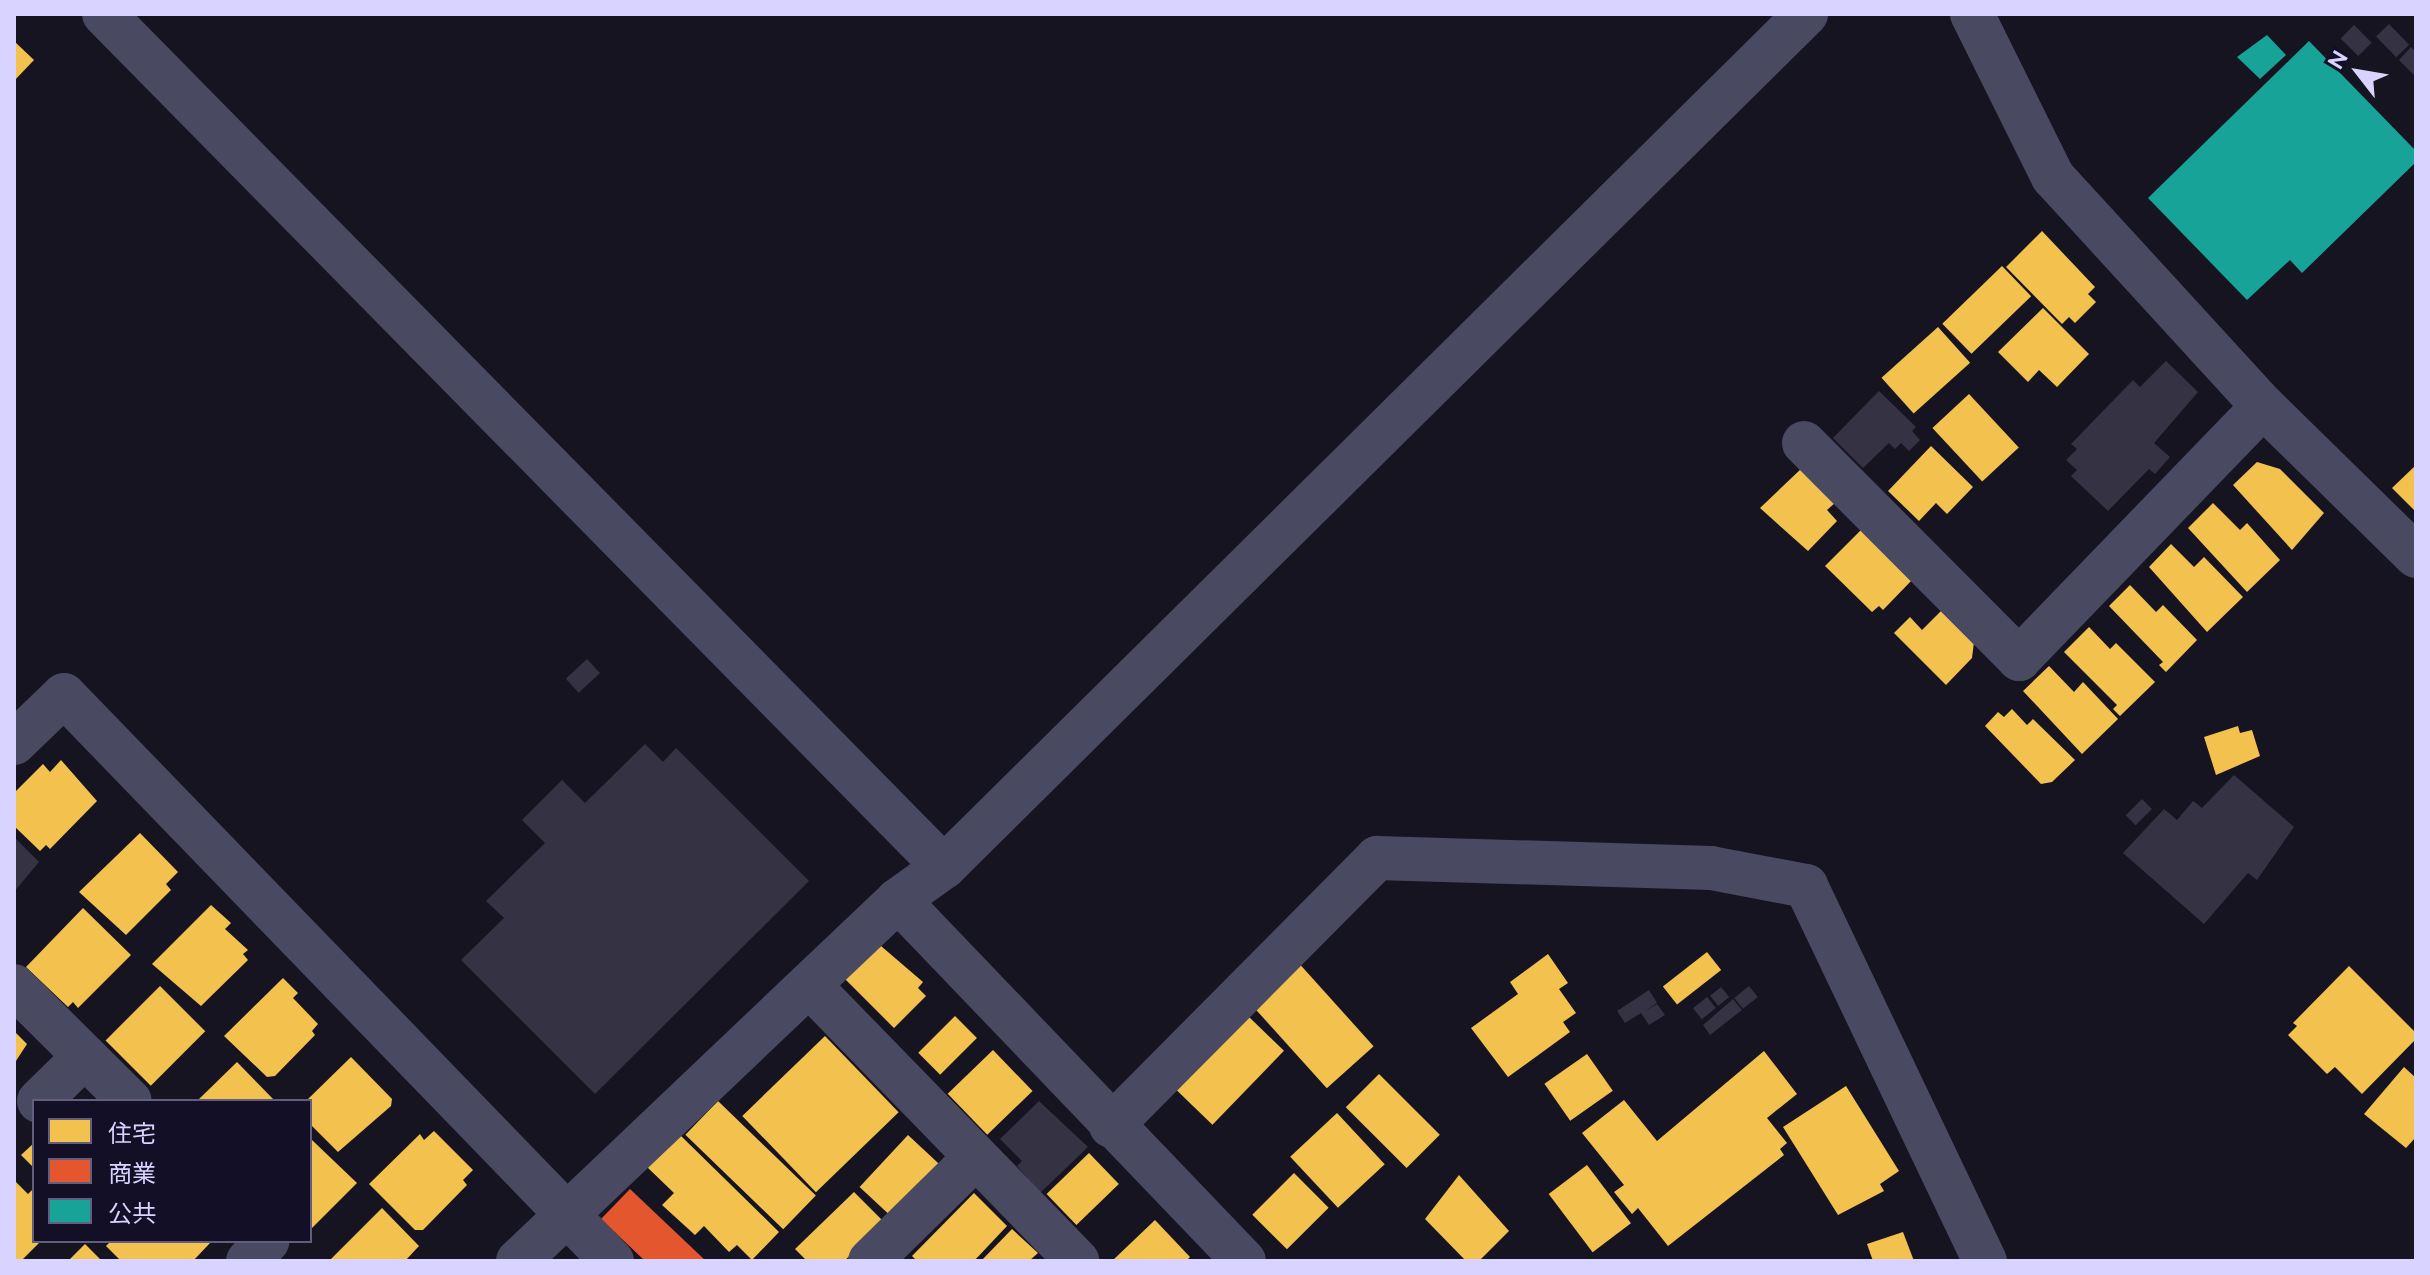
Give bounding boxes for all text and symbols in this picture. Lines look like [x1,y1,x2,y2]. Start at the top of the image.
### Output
north arrow [2318,32,2398,112]
text: N [2322,46,2353,74]
legend [32,1099,312,1243]
text: 住宅 [108,1119,156,1148]
text: 商業 [108,1159,156,1188]
text: 公共 [108,1199,156,1228]

